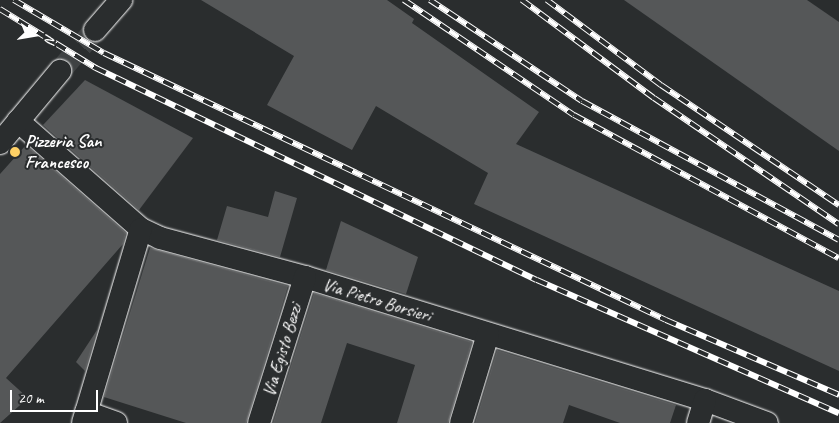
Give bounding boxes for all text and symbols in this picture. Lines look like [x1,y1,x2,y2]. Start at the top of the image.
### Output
north arrow [10,10,60,60]
text: N [41,32,59,45]
place label: Pizzeria San Francesco [25,131,102,173]
marker: Pizzeria San Francesco [9,146,21,158]
street label: Via Pietro Borsieri [320,273,434,327]
street label: Via Egisto Bezzi [258,301,306,399]
scale bar [12,380,100,412]
text: 20 m [18,389,44,408]

